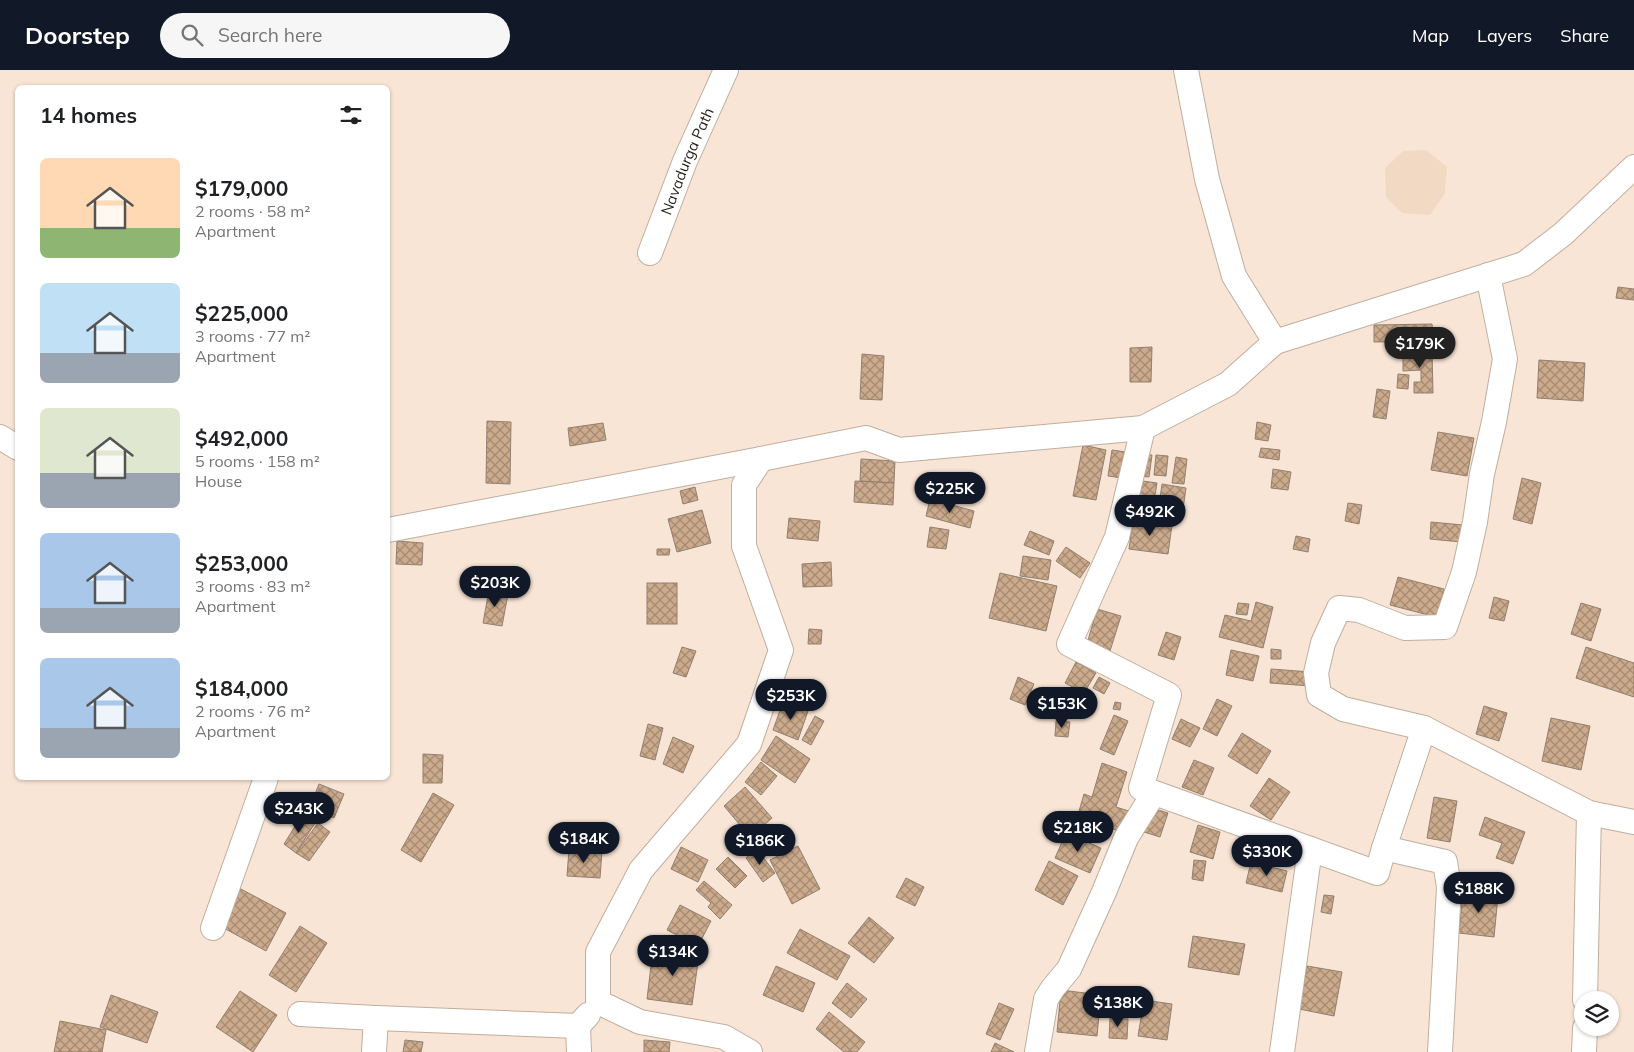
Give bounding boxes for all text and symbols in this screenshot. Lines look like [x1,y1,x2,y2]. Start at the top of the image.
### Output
search box [160,13,510,58]
text: Doorstep [25,20,130,50]
icon: search [178,21,206,49]
text: Search here [218,23,322,47]
text: Map [1412,24,1449,47]
text: Layers [1477,24,1532,47]
text: Share [1560,24,1609,47]
icon: filters [337,101,365,129]
text: 14 homes [40,102,137,128]
street label: Navadurga Path [656,104,717,217]
text: $179,000 [195,175,288,201]
icon: home [80,178,140,238]
text: 2 rooms · 58 m² [195,201,310,221]
text: Apartment [195,221,276,241]
text: $225,000 [195,300,288,326]
icon: home [80,303,140,363]
text: 3 rooms · 77 m² [195,326,310,346]
pin: $179K [1385,326,1455,369]
text: $179K [1395,333,1445,353]
text: Apartment [195,346,276,366]
text: $492,000 [195,425,288,451]
icon: home [80,428,140,488]
text: 5 rooms · 158 m² [195,451,320,471]
text: House [195,471,242,491]
pin: $225K [915,472,985,514]
text: $225K [925,478,975,498]
pin: $492K [1115,494,1185,537]
text: $492K [1125,501,1175,521]
text: $253,000 [195,550,288,576]
icon: home [80,553,140,613]
pin: $203K [460,566,530,608]
text: $203K [470,572,520,592]
text: 3 rooms · 83 m² [195,576,310,596]
text: Apartment [195,596,276,616]
text: $184,000 [195,675,288,701]
icon: home [80,678,140,738]
pin: $253K [756,678,826,721]
text: $253K [766,685,816,705]
pin: $153K [1027,686,1097,729]
text: $153K [1037,693,1087,713]
text: 2 rooms · 76 m² [195,701,310,721]
text: Apartment [195,721,276,741]
pin: $243K [264,792,334,834]
text: $243K [274,798,324,818]
pin: $218K [1043,810,1113,853]
text: $218K [1053,817,1103,837]
pin: $184K [549,822,619,864]
pin: $186K [725,824,795,866]
text: $184K [559,828,609,848]
text: $186K [735,830,785,850]
pin: $330K [1232,834,1302,877]
text: $330K [1242,841,1292,861]
pin: $188K [1444,872,1514,914]
text: $188K [1454,878,1504,898]
pin: $134K [638,934,708,977]
text: $134K [648,941,698,961]
pin: $138K [1083,986,1153,1028]
map controls [1574,991,1619,1036]
button: layers [1574,991,1619,1036]
text: $138K [1093,992,1143,1012]

